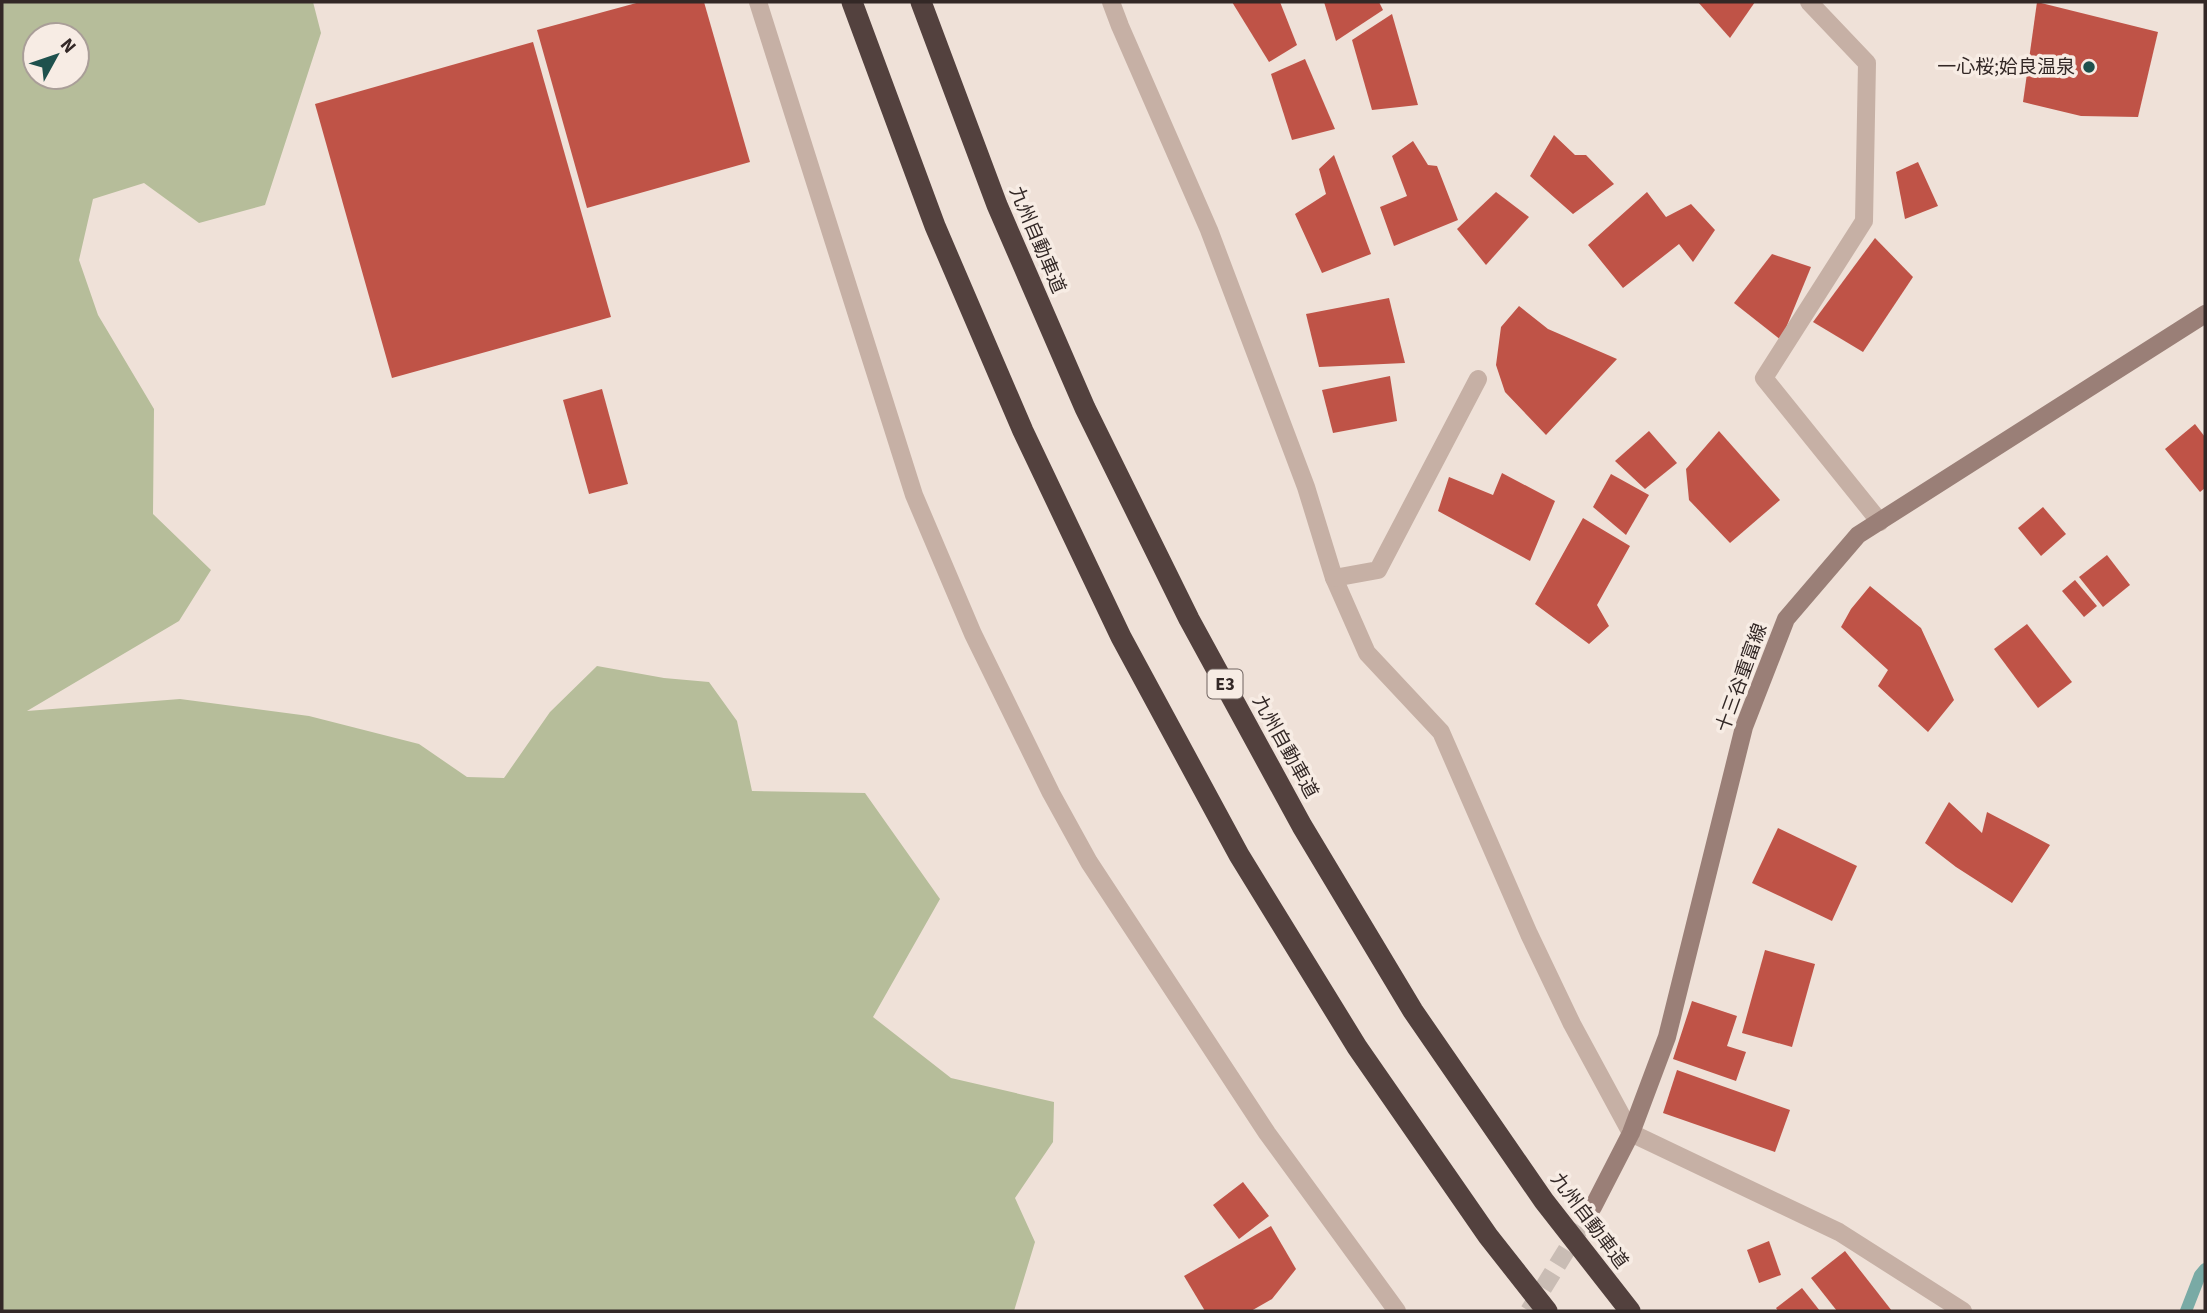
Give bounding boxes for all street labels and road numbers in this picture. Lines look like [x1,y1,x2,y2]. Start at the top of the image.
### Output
street label: 九州自動車道 [1002,182,1072,298]
street label: 十三谷重富線 [1710,620,1774,736]
road number: E3 [1208,670,1242,698]
street label: 九州自動車道 [1246,691,1324,803]
street label: 九州自動車道 [1544,1167,1634,1275]

